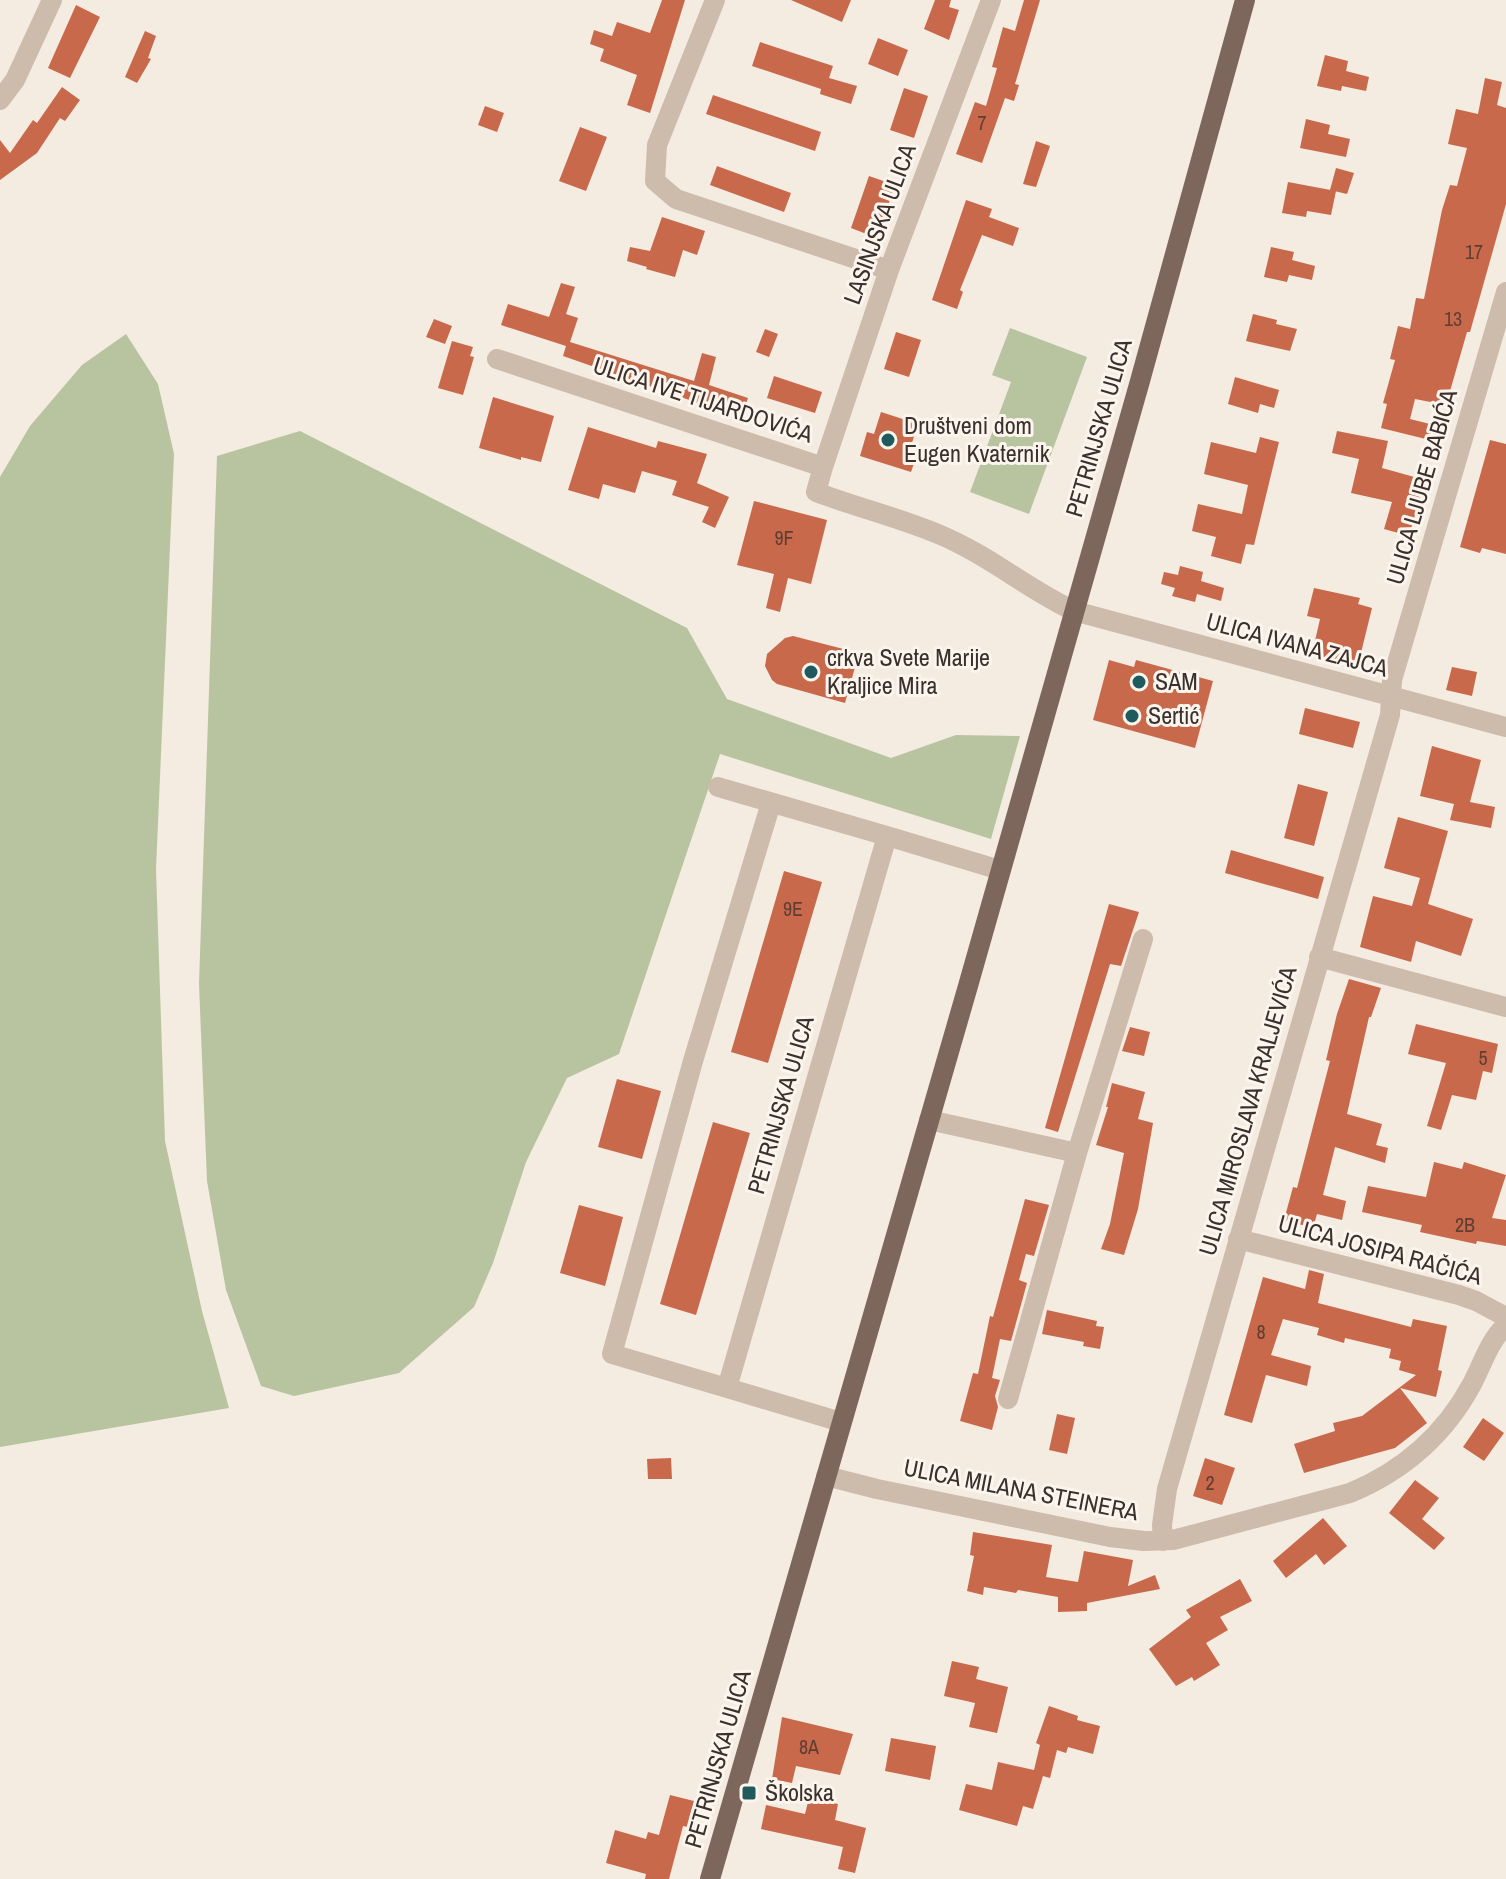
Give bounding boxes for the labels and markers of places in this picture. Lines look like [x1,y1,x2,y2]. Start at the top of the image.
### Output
place label: Društveni dom Eugen Kvaternik [904,409,1050,469]
marker: Društveni dom Eugen Kvaternik [879,431,897,449]
place label: crkva Svete Marije Kraljice Mira [827,641,990,701]
marker: crkva Svete Marije Kraljice Mira [802,663,820,681]
place label: SAM [1155,665,1198,697]
marker: SAM [1130,673,1148,691]
place label: Sertić [1148,699,1200,731]
marker: Sertić [1123,707,1141,725]
place label: Školska [765,1776,834,1808]
marker: Školska [740,1784,758,1802]

